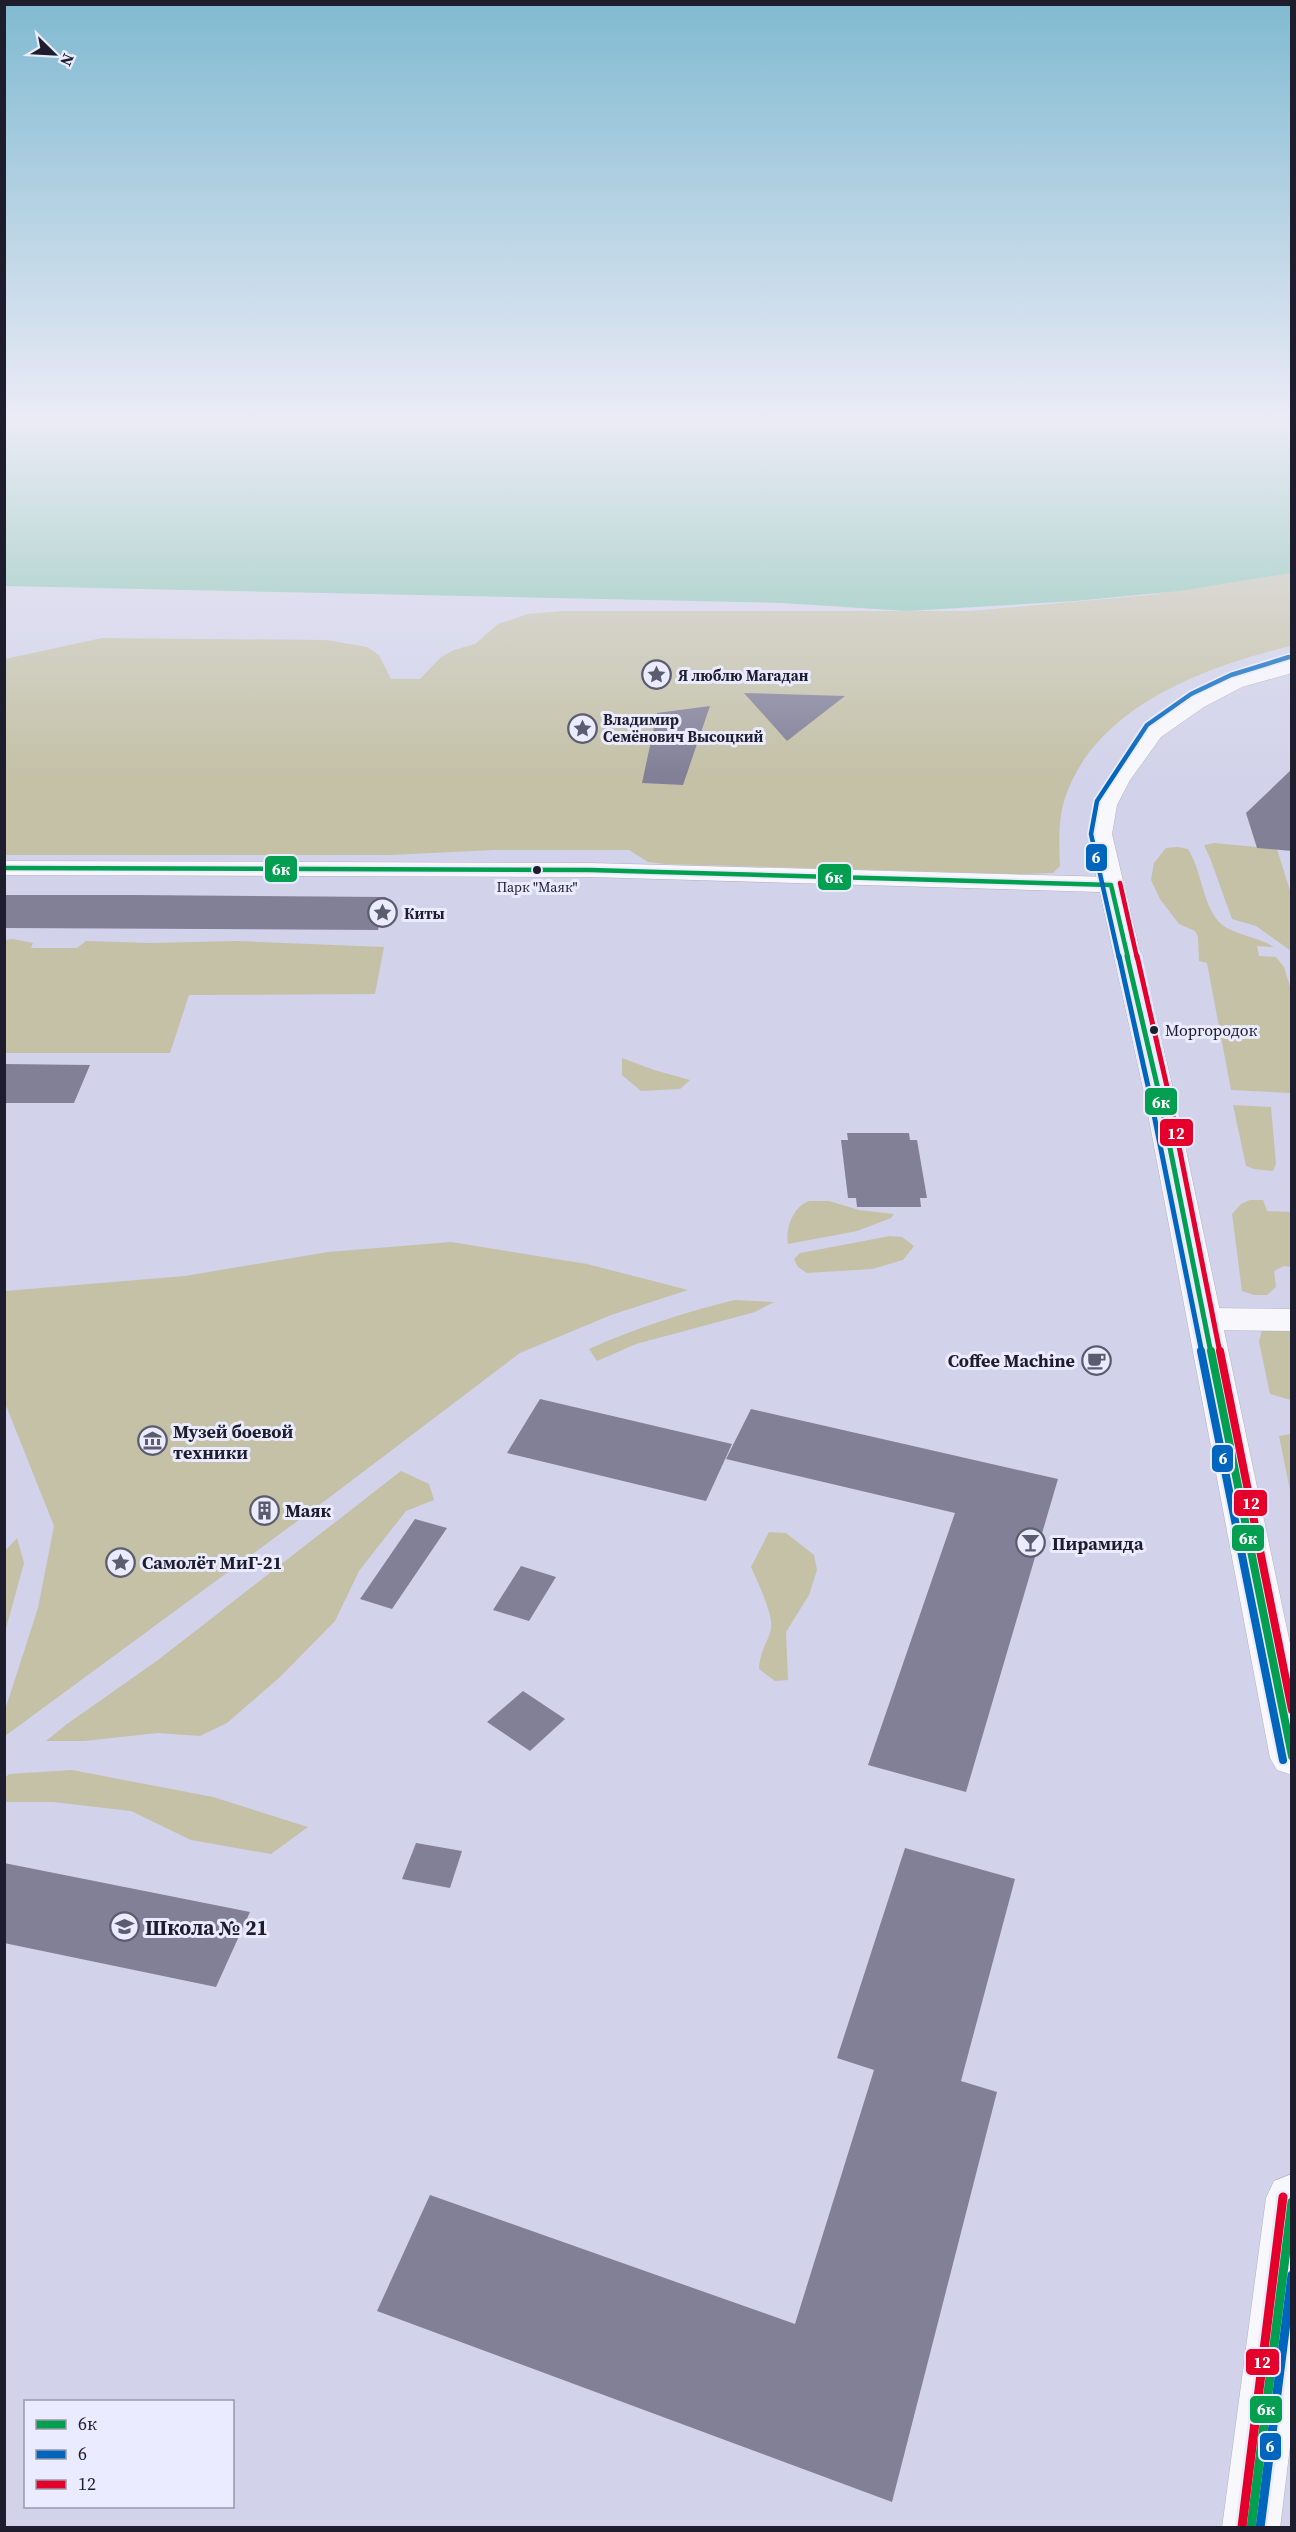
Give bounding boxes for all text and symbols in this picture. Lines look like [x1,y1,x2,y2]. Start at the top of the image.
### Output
north arrow [24,24,84,84]
text: N [55,50,80,70]
place icon: Я люблю Магадан [641,659,673,691]
place label: Я люблю Магадан [678,665,809,686]
place label: Владимир Семёнович Высоцкий [603,709,764,747]
place icon: Владимир Семёнович Высоцкий [566,712,598,744]
line badge: 6 [1085,843,1108,872]
text: 6 [1092,846,1101,868]
line badge: 6к [264,855,298,883]
text: 6к [272,858,291,880]
line badge: 6к [817,863,852,891]
marker: Парк "Маяк" [531,864,543,876]
text: 6к [825,866,844,888]
place label: Парк "Маяк" [496,877,578,897]
place icon: Киты [367,897,399,929]
place label: Киты [404,903,445,924]
place label: Моргородок [1165,1019,1257,1041]
marker: Моргородок [1148,1024,1160,1036]
line badge: 6к [1144,1087,1178,1116]
text: 6к [1152,1091,1171,1113]
line badge: 12 [1159,1118,1194,1147]
text: 12 [1167,1122,1185,1144]
cafe icon: Coffee Machine [1080,1344,1112,1376]
place label: Coffee Machine [948,1348,1075,1373]
place label: Музей боевой техники [173,1419,294,1465]
museum icon: Музей боевой техники [136,1425,168,1457]
line badge: 6 [1211,1444,1234,1473]
text: 6 [1219,1447,1228,1469]
line badge: 12 [1233,1489,1268,1517]
text: 12 [1242,1492,1260,1514]
building icon: Маяк [248,1494,280,1526]
place label: Маяк [285,1498,332,1523]
line badge: 6к [1231,1524,1265,1552]
bar icon: Пирамида [1015,1527,1047,1559]
text: 6к [1239,1527,1258,1549]
place label: Пирамида [1052,1531,1144,1556]
place icon: Самолёт МиГ-21 [105,1546,137,1578]
place label: Самолёт МиГ-21 [142,1550,282,1575]
school or university icon: Школа № 21 [108,1911,140,1943]
place label: Школа № 21 [145,1913,268,1942]
line badge: 12 [1245,2348,1280,2376]
text: 12 [1253,2351,1271,2373]
line badge: 6к [1249,2395,1283,2424]
text: 6к [1257,2398,1276,2420]
legend [24,2400,234,2508]
text: 6к [78,2411,97,2436]
line badge: 6 [1259,2432,1282,2461]
text: 6 [1266,2435,1275,2457]
text: 6 [78,2441,87,2466]
text: 12 [78,2471,96,2496]

